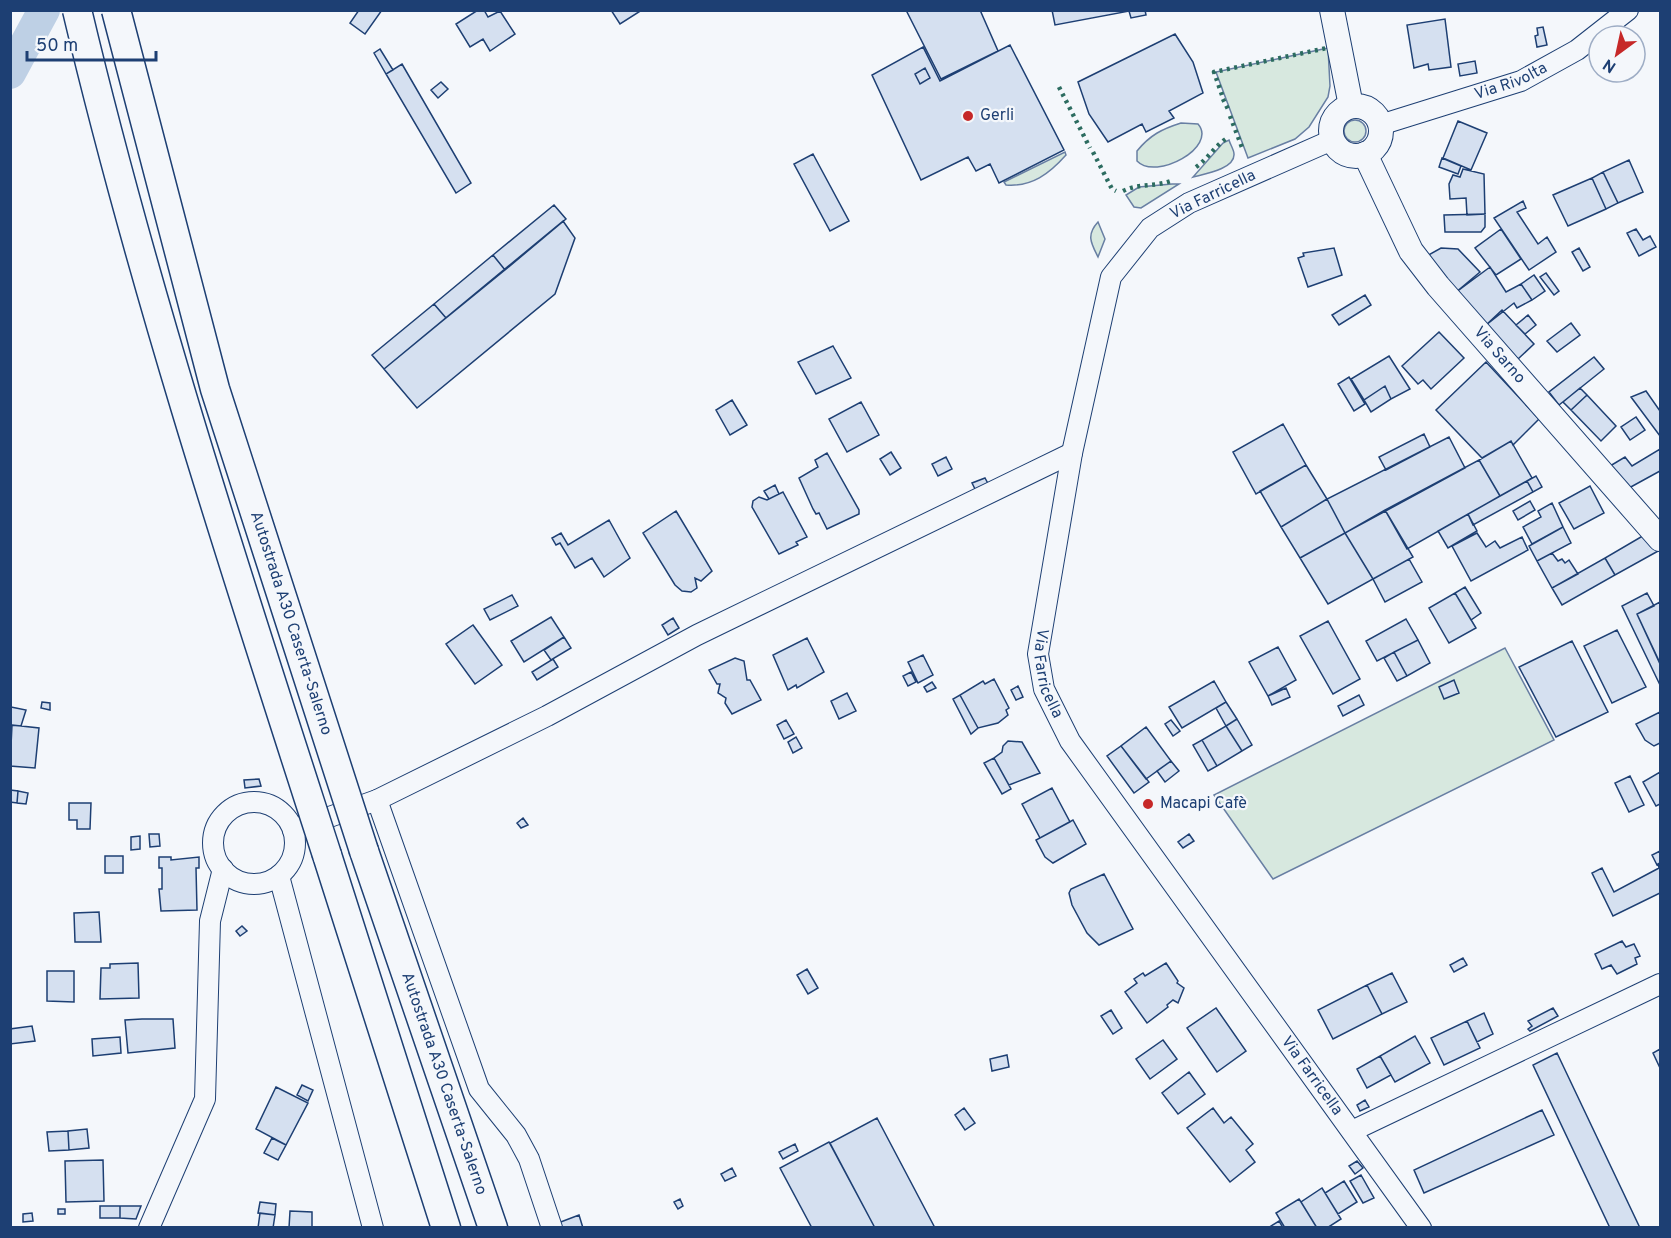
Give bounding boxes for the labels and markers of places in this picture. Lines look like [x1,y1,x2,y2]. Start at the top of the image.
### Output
place label: Gerli [980,106,1014,126]
marker: Gerli [961,109,975,123]
place label: Macapi Cafè [1160,794,1247,814]
marker: Macapi Cafè [1141,797,1155,811]

